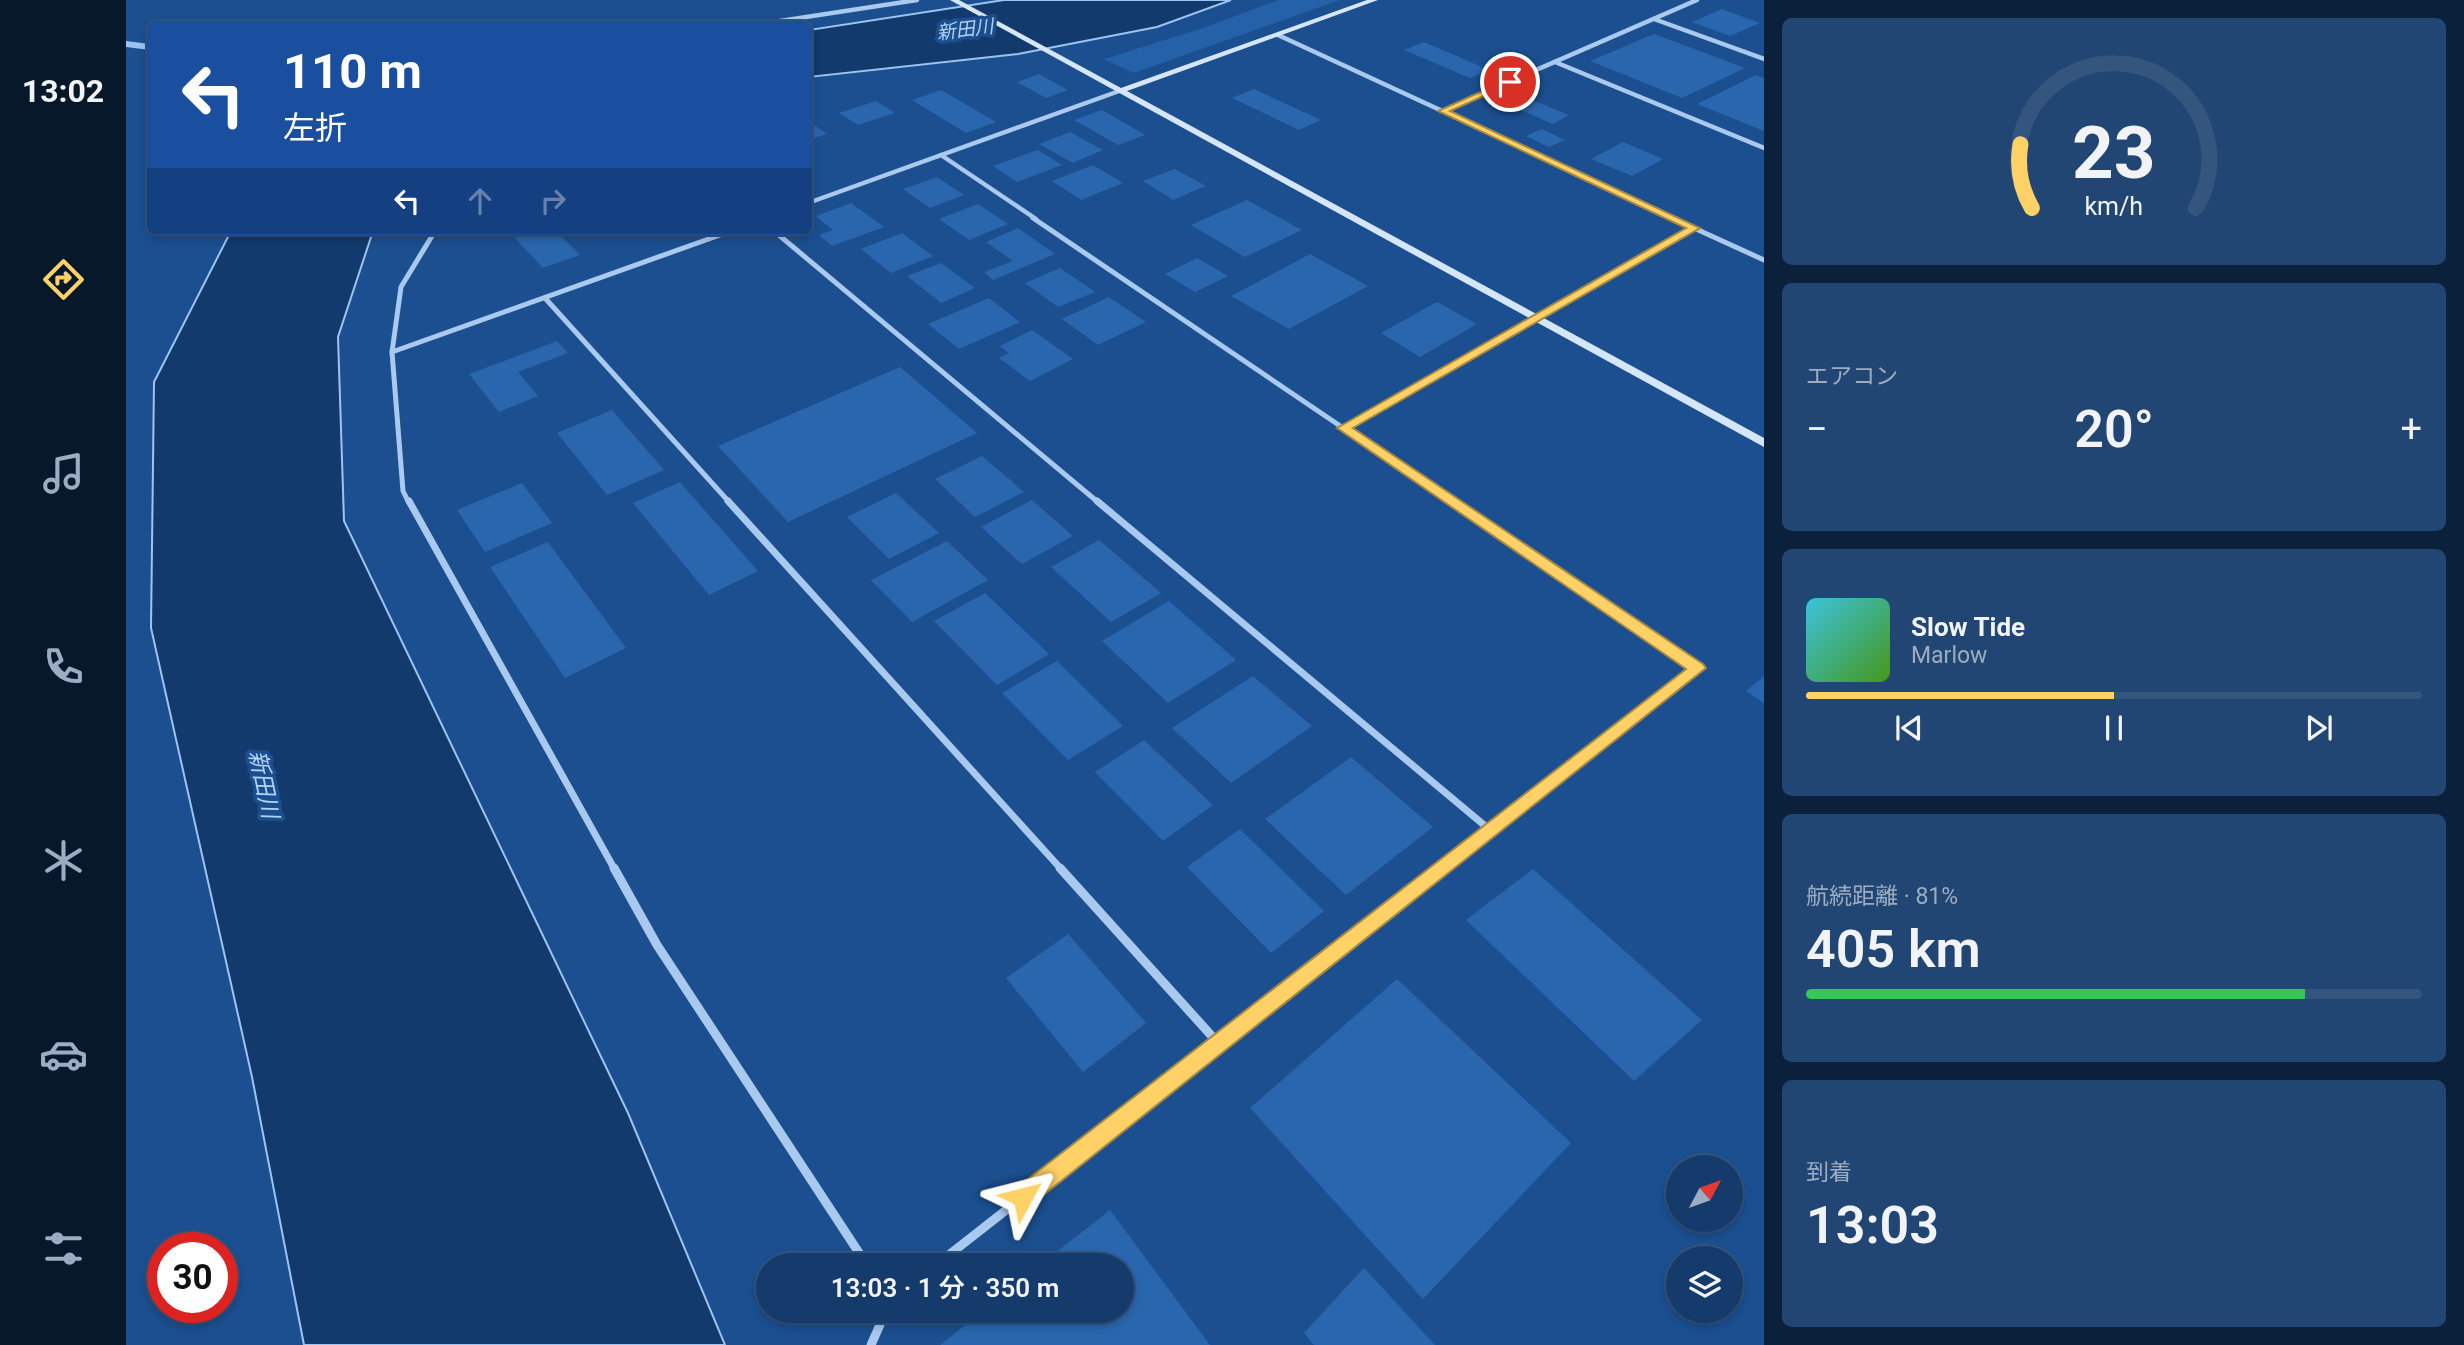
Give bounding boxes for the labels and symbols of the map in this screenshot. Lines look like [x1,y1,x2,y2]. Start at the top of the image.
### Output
water label: 新田川 [935,14,997,44]
pin [1480,52,1540,112]
water label: 新田川 [243,748,285,824]
north arrow [1666,1155,1743,1232]
position arrow [986,1160,1060,1234]
speed limit sign: 30 [147,1232,238,1323]

